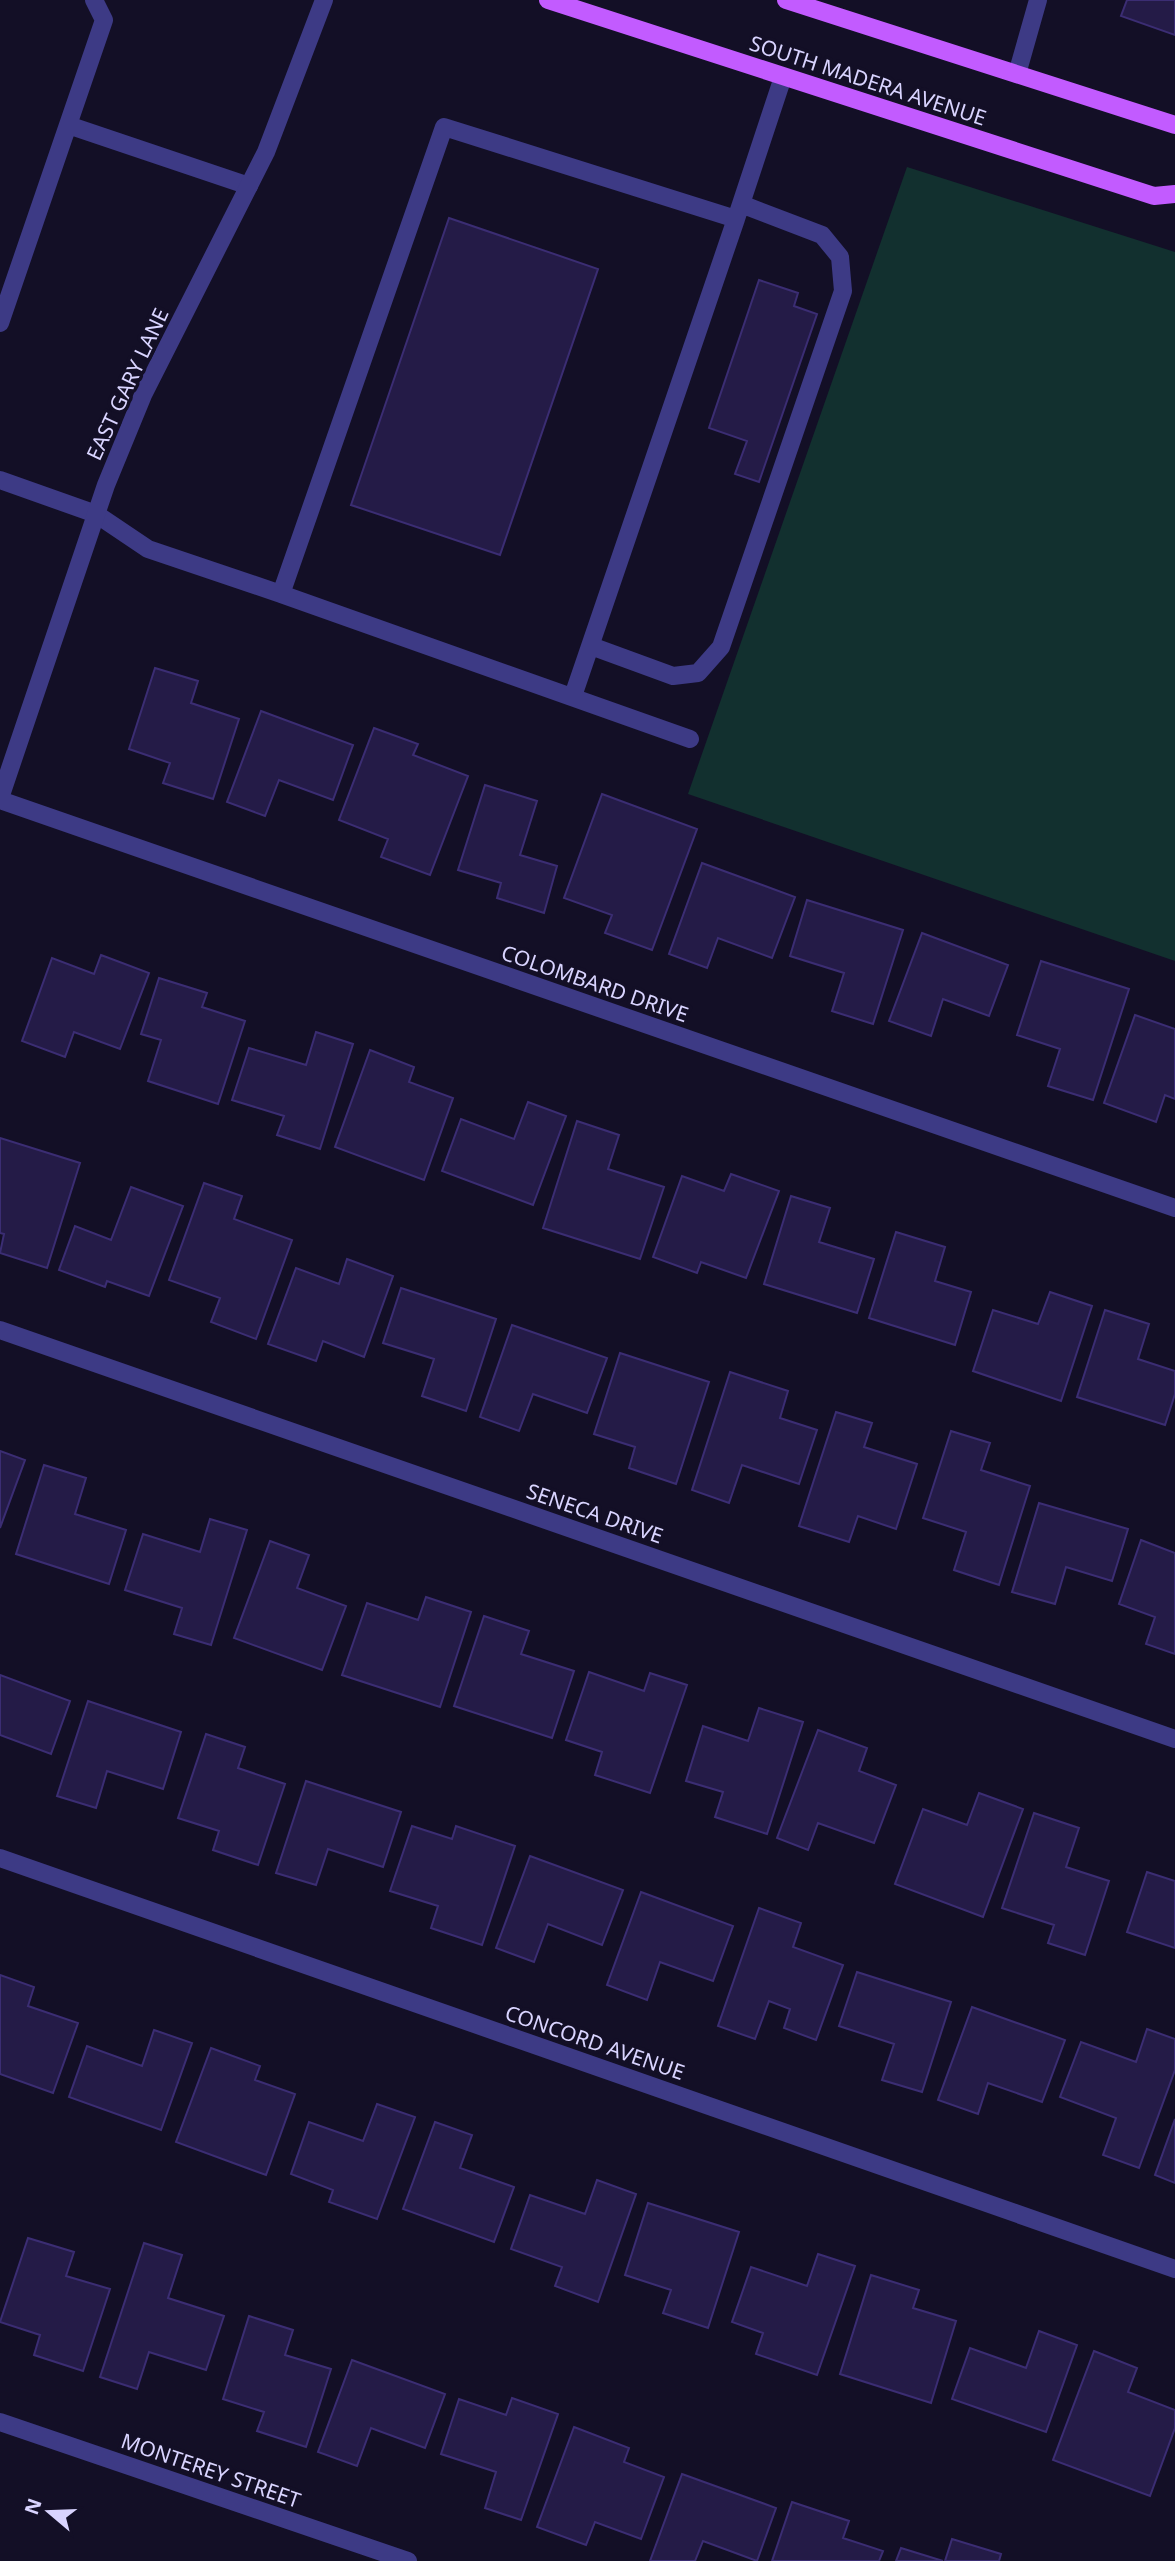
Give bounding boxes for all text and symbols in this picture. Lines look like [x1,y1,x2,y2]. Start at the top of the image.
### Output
street label: SOUTH MADERA AVENUE [746,28,990,132]
street label: EAST GARY LANE [79,303,175,465]
street label: COLOMBARD DRIVE [498,938,692,1028]
street label: SENECA DRIVE [523,1477,667,1549]
street label: CONCORD AVENUE [501,1998,689,2086]
street label: MONTEREY STREET [117,2426,305,2514]
north arrow [14,2477,84,2547]
text: N [18,2495,48,2518]

